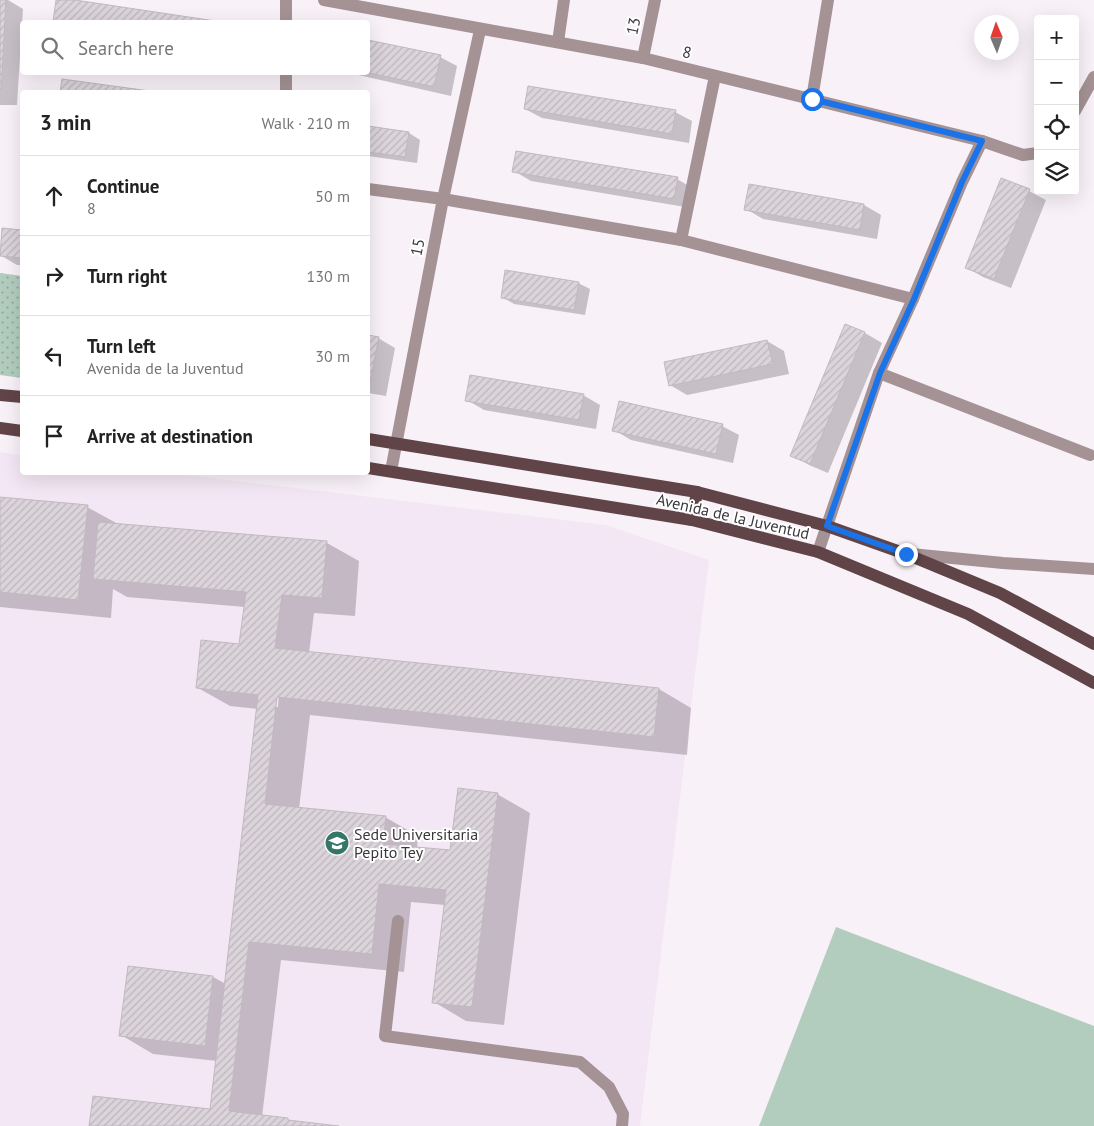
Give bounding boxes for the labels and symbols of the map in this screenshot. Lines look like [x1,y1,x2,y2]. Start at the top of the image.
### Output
street label: 13 [621,15,645,37]
north arrow [974,15,1019,60]
street label: 8 [680,41,694,63]
route start [801,88,824,111]
street label: 15 [406,237,428,257]
street label: Avenida de la Juventud [654,489,812,543]
route end [895,543,918,566]
place label: Sede Universitaria Pepito Tey [354,824,478,862]
school or university icon: Sede Universitaria Pepito Tey [324,830,350,856]

